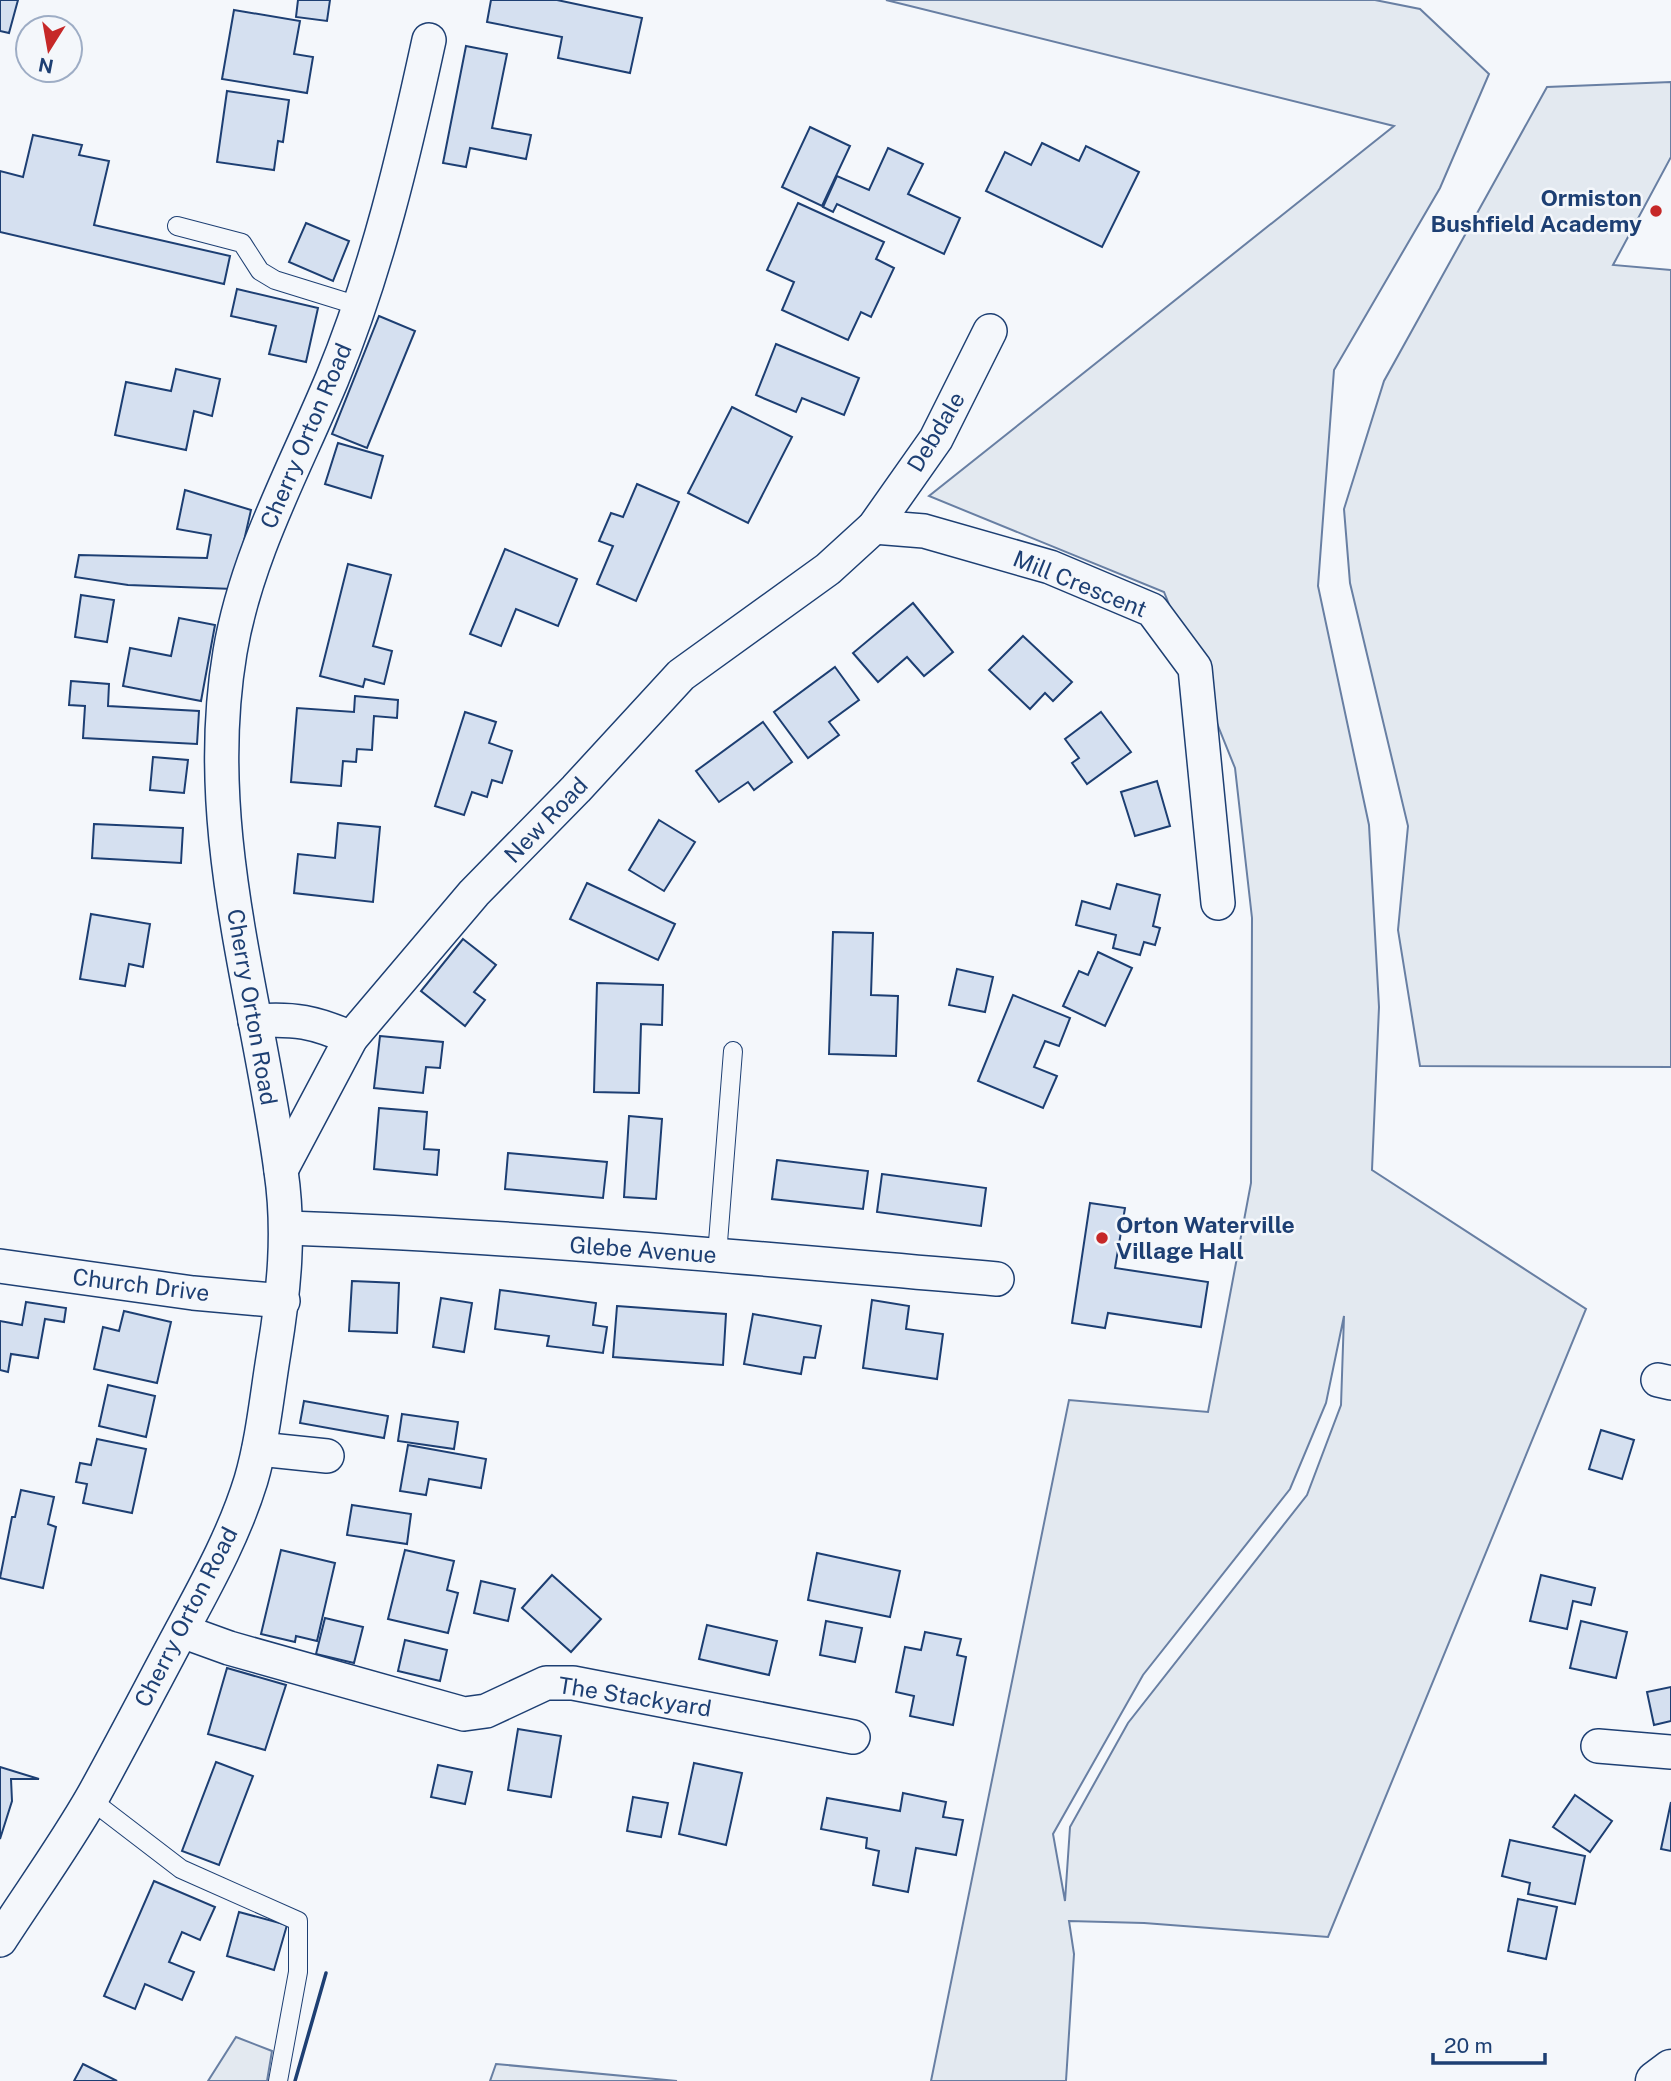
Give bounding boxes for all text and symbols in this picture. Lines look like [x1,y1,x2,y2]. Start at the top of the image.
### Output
north arrow [14,14,84,84]
text: N [36,53,55,78]
place label: Ormiston Bushfield Academy [1430,184,1642,237]
marker: Ormiston Bushfield Academy [1648,203,1664,219]
street label: Cherry Orton Road [254,339,357,532]
street label: Debdale [901,387,970,477]
street label: Mill Crescent [1009,544,1151,623]
street label: New Road [498,771,593,868]
street label: Cherry Orton Road [222,907,283,1107]
place label: Orton Waterville Village Hall [1116,1211,1295,1264]
marker: Orton Waterville Village Hall [1094,1230,1110,1246]
street label: Glebe Avenue [569,1231,718,1268]
street label: Church Drive [71,1263,211,1306]
street label: Cherry Orton Road [128,1522,243,1711]
street label: The Stackyard [557,1671,714,1722]
scale bar [1433,2022,1545,2066]
text: 20 m [1444,2033,1493,2058]

